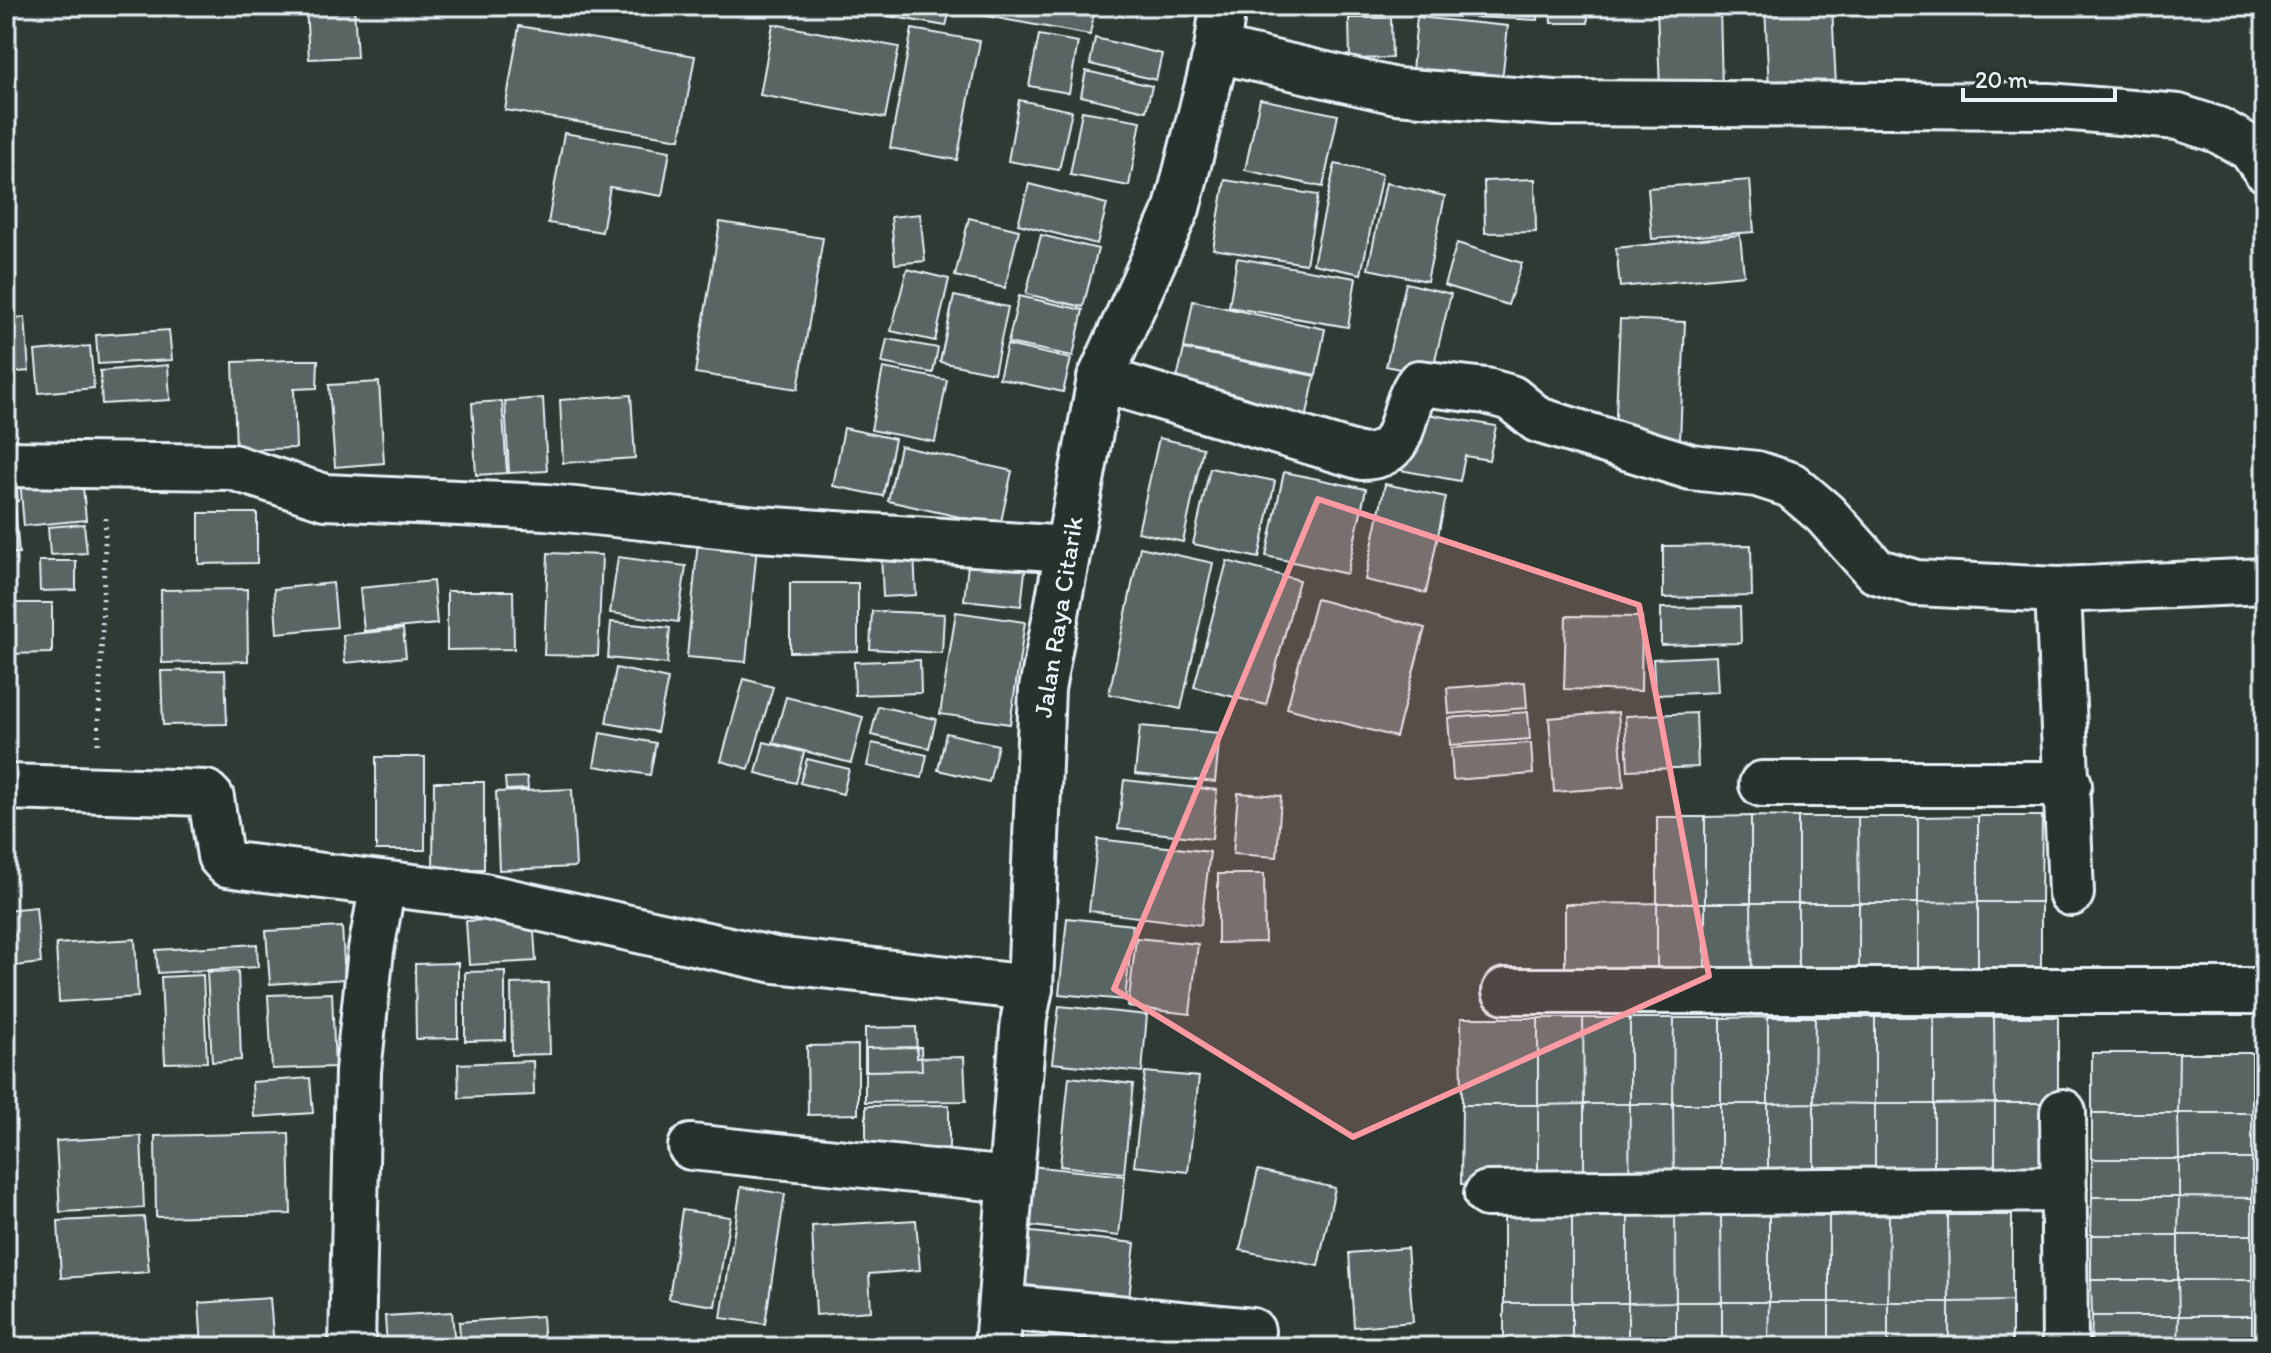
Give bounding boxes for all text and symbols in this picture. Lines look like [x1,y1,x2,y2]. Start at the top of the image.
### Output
scale bar [1963,52,2115,102]
text: 20 m [1975,65,2028,94]
street label: Jalan Raya Citarik [1026,514,1090,720]

